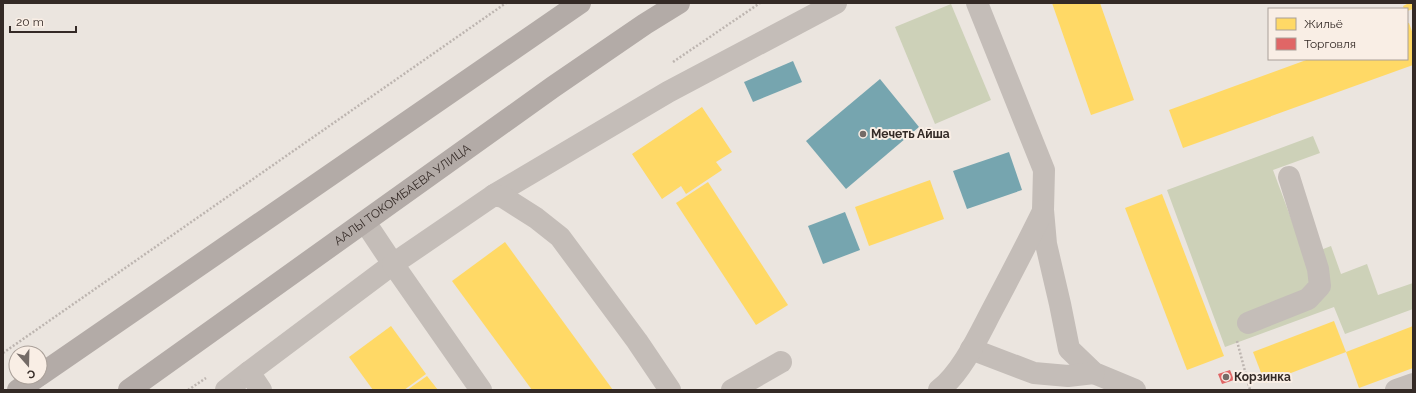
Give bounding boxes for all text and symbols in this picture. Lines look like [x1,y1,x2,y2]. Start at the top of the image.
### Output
scale bar [10,8,76,34]
legend [1268,8,1408,60]
text: 20 m [16,15,44,29]
text: Жильё [1304,17,1343,31]
text: Торговля [1304,37,1356,51]
place label: Мечеть Айша [871,127,950,141]
marker: Мечеть Айша [858,129,868,139]
street label: ААЛЫ ТОКОМБАЕВА УЛИЦА [331,141,473,248]
north arrow [8,345,48,385]
text: С [25,367,37,381]
place label: Корзинка [1234,370,1291,384]
marker: Корзинка [1221,372,1231,382]

